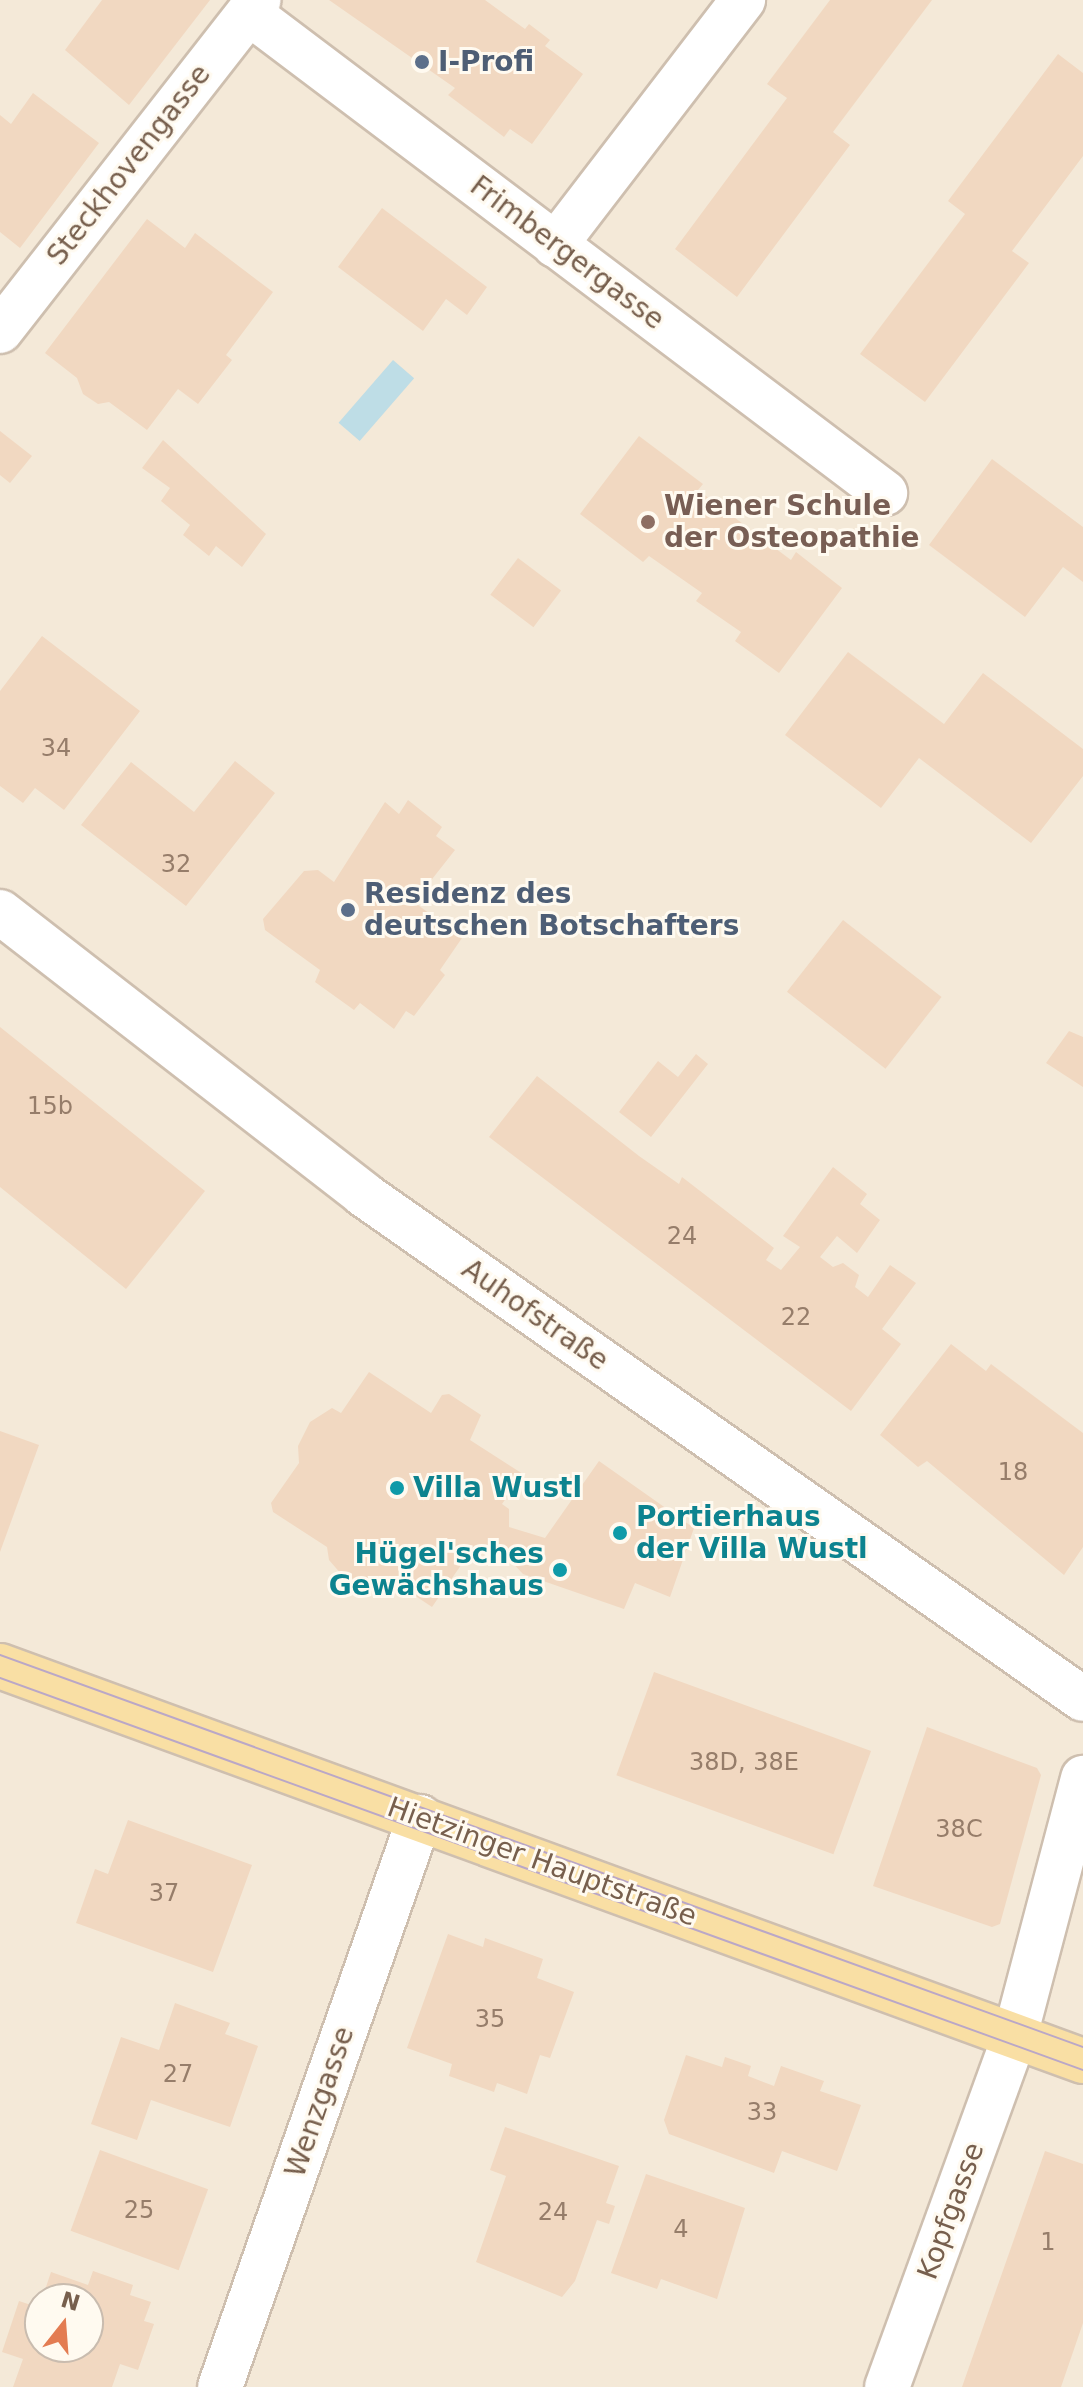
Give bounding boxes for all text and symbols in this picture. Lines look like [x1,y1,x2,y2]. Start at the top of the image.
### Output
place label: I-Profi [438,45,534,79]
marker: I-Profi [413,53,431,71]
street label: Steckhovengasse [40,58,218,272]
street label: Frimbergergasse [463,169,671,337]
place label: Wiener Schule der Osteopathie [664,489,920,555]
marker: Wiener Schule der Osteopathie [639,513,657,531]
house number: 34 [41,735,71,763]
house number: 32 [161,851,191,879]
place label: Residenz des deutschen Botschafters [364,877,739,943]
marker: Residenz des deutschen Botschafters [339,901,357,919]
house number: 15b [27,1093,73,1121]
house number: 24 [667,1223,697,1251]
street label: Auhofstraße [455,1252,615,1378]
house number: 22 [781,1304,811,1332]
house number: 18 [998,1459,1028,1487]
place label: Villa Wustl [413,1471,582,1505]
marker: Villa Wustl [388,1479,406,1497]
place label: Portierhaus der Villa Wustl [636,1500,868,1566]
marker: Portierhaus der Villa Wustl [611,1524,629,1542]
place label: Hügel'sches Gewächshaus [329,1537,544,1603]
marker: Hügel'sches Gewächshaus [551,1561,569,1579]
house number: 38D, 38E [689,1749,799,1777]
street label: Hietzinger Hauptstraße [383,1790,701,1934]
house number: 38C [935,1816,983,1844]
house number: 37 [149,1880,179,1908]
house number: 35 [475,2006,505,2034]
street label: Wenzgasse [279,2022,361,2182]
house number: 27 [163,2061,193,2089]
house number: 33 [747,2099,777,2127]
street label: Kopfgasse [911,2138,991,2284]
house number: 25 [124,2197,154,2225]
house number: 24 [538,2199,568,2227]
house number: 4 [673,2216,689,2244]
house number: 1 [1040,2229,1056,2257]
north arrow [24,2283,104,2363]
text: N [58,2287,83,2316]

